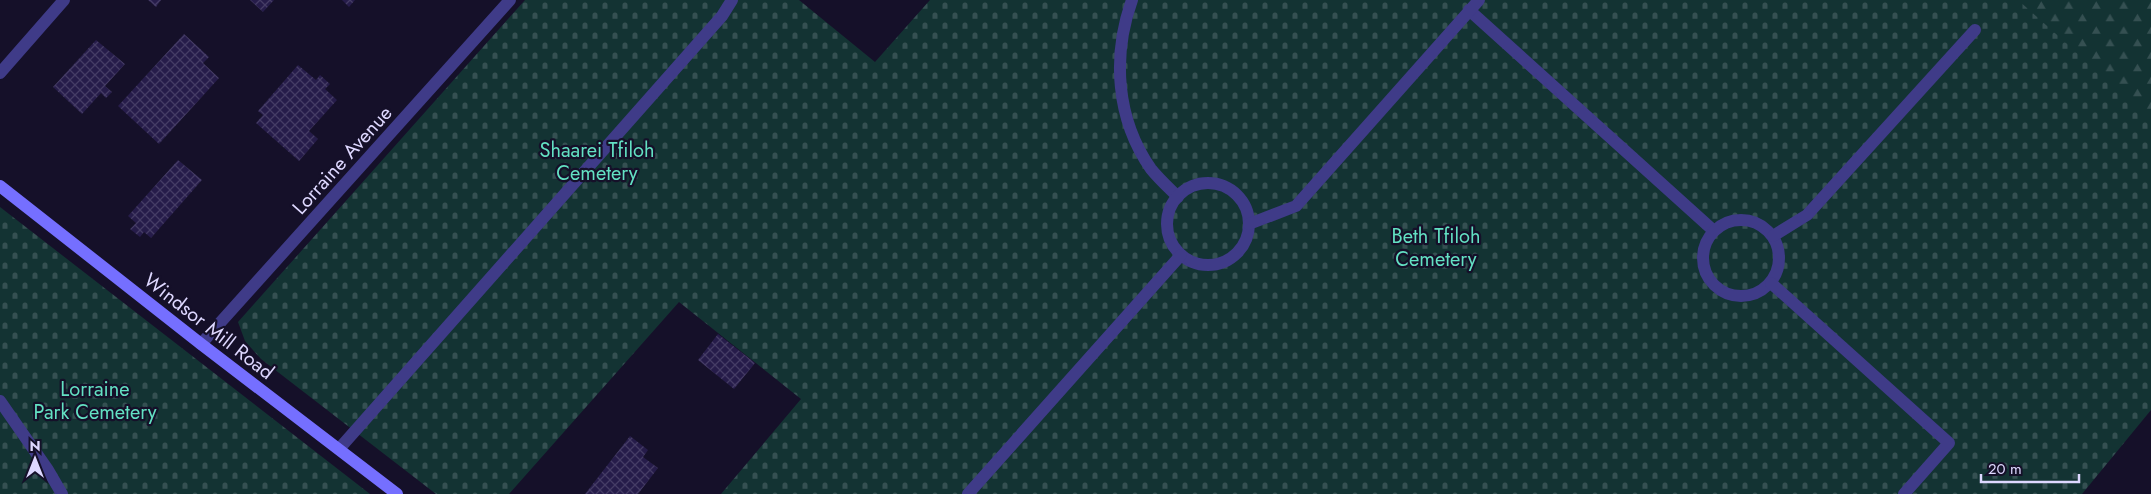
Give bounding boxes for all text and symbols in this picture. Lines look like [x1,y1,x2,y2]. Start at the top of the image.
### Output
street label: Lorraine Avenue [286,100,399,221]
park label: Shaarei Tfiloh Cemetery [540,136,655,188]
park label: Beth Tfiloh Cemetery [1392,222,1481,274]
street label: Windsor Mill Road [137,266,280,387]
park label: Lorraine Park Cemetery [34,375,157,427]
north arrow [10,434,60,484]
text: N [29,436,41,456]
scale bar [1981,452,2078,484]
text: 20 m [1988,458,2022,480]

